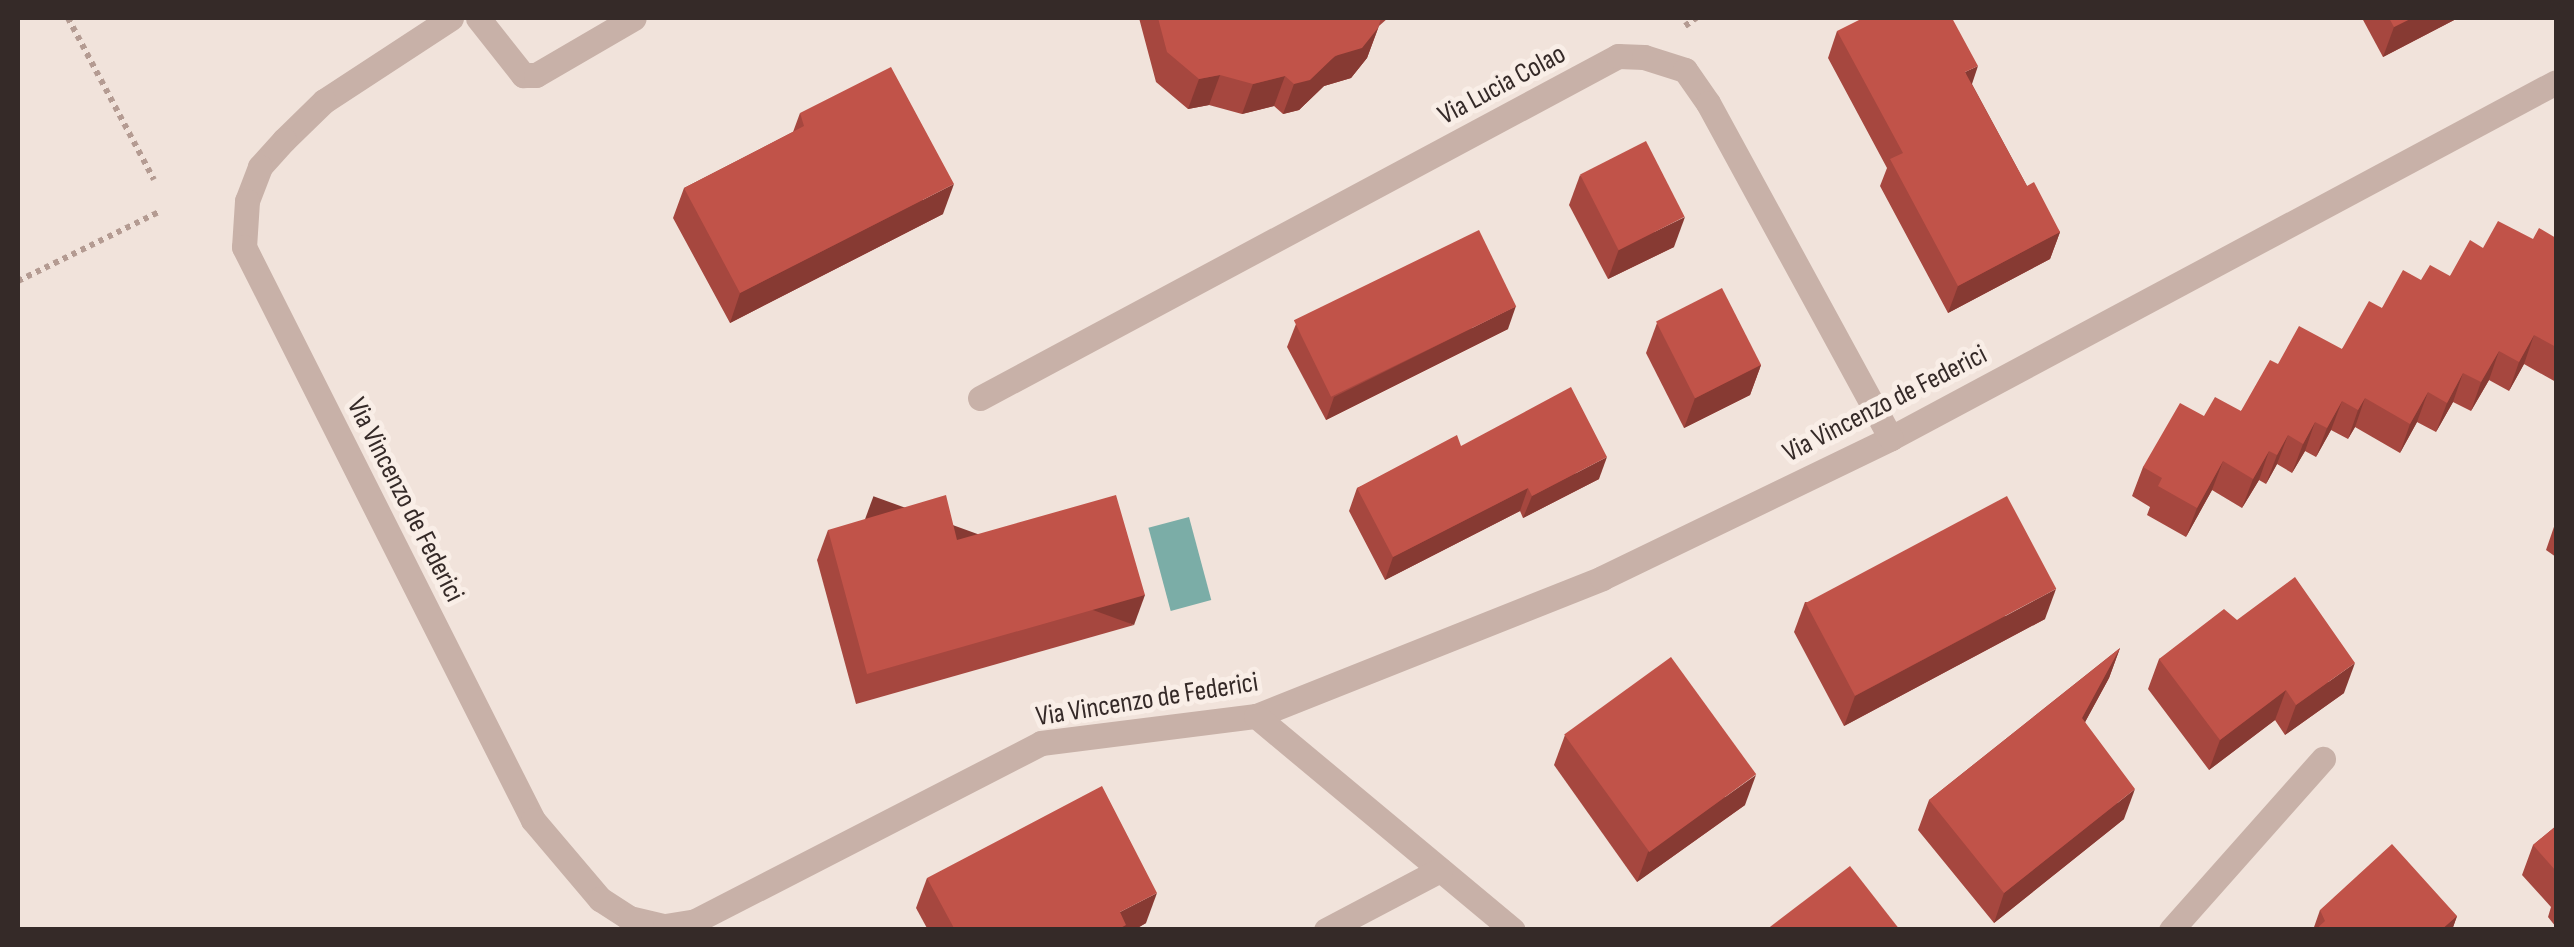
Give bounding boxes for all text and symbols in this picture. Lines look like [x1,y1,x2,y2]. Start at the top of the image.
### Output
street label: Via Lucia Colao [1433,37,1571,133]
street label: Via Vincenzo de Federici [1777,338,1993,470]
street label: Via Vincenzo de Federici [339,392,471,608]
street label: Via Vincenzo de Federici [1034,666,1260,734]

